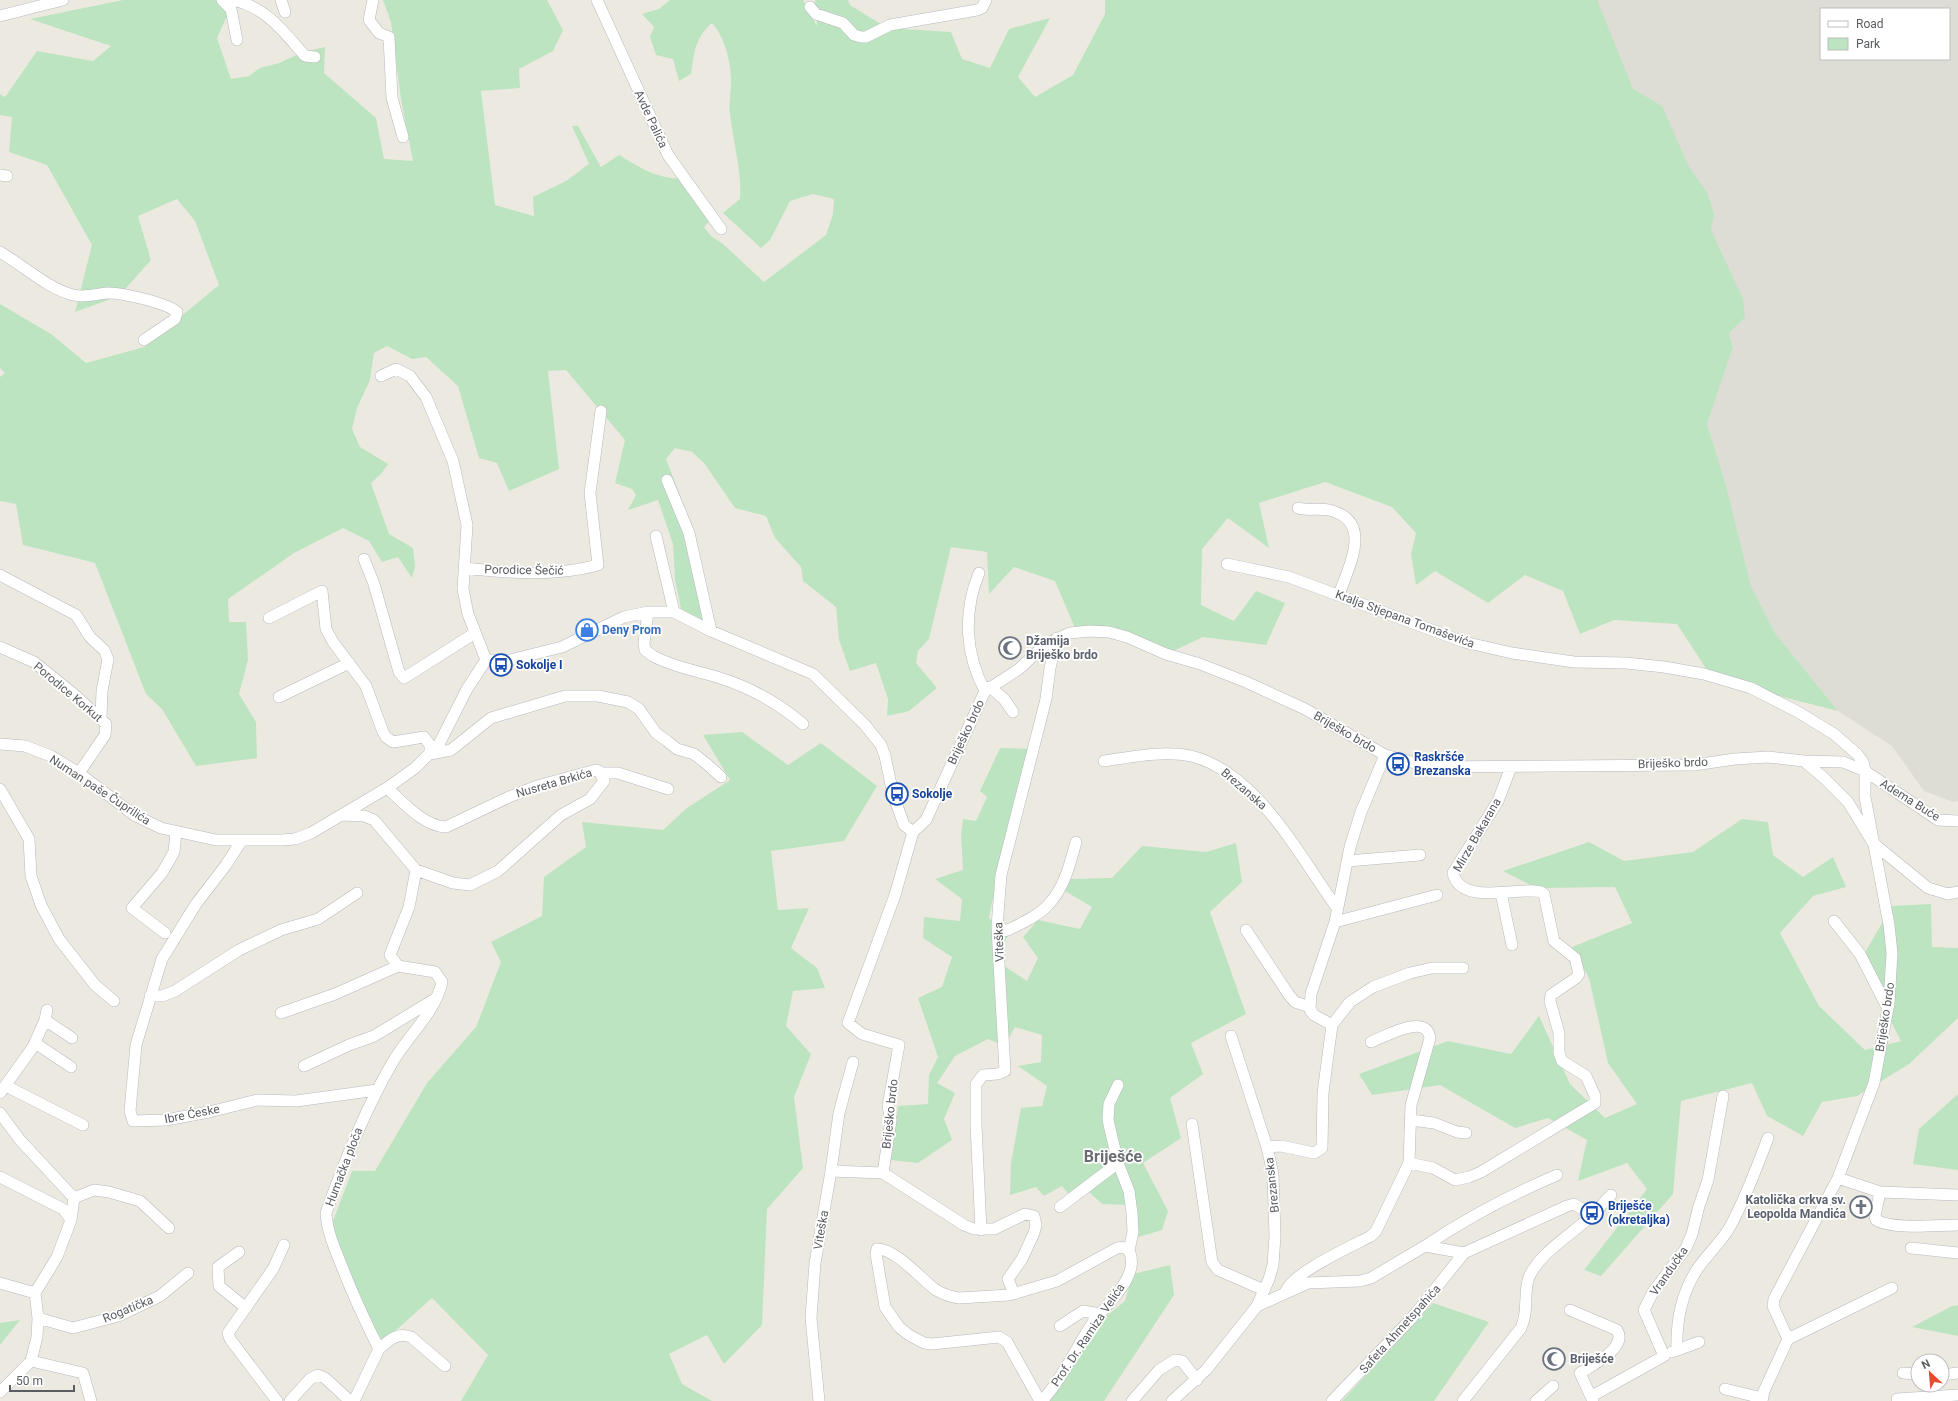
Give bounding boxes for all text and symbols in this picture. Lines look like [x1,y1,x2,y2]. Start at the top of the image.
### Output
legend [1820,8,1950,60]
text: Road [1856,17,1884,31]
text: Park [1856,37,1881,51]
street label: Avde Palića [632,88,670,150]
street label: Porodice Šečić [484,561,564,578]
street label: Kralja Stjepana Tomaševića [1333,587,1477,651]
shop icon: Deny Prom [574,617,600,643]
place label: Deny Prom [602,623,661,637]
place label: Džamija Briješko brdo [1026,634,1098,662]
mosque icon: Džamija Briješko brdo [997,635,1023,661]
bus stop icon: Sokolje I [488,652,514,678]
place label: Sokolje I [516,658,563,672]
street label: Porodice Korkut [31,659,105,725]
street label: Briješko brdo [945,697,987,767]
street label: Briješko brdo [1311,708,1379,756]
place label: Raskršće Brezanska [1414,750,1471,778]
street label: Numan paše Čuprilića [47,751,154,828]
bus stop icon: Raskršće Brezanska [1385,751,1411,777]
street label: Briješko brdo [1638,755,1708,771]
street label: Nusreta Brkića [514,765,594,801]
street label: Brezanska [1218,765,1270,813]
street label: Adema Buće [1878,776,1942,824]
bus stop icon: Sokolje [884,781,910,807]
place label: Sokolje [912,787,953,801]
street label: Mirze Bakarana [1450,796,1504,874]
street label: Viteška [991,922,1007,962]
street label: Briješko brdo [1873,981,1897,1053]
street label: Briješko brdo [879,1078,901,1150]
street label: Ibre Ćeske [163,1101,221,1126]
street label: Humačka ploča [323,1126,365,1208]
district label: Briješće [1084,1147,1143,1166]
street label: Brezanska [1262,1157,1282,1213]
place label: Katolička crkva sv. Leopolda Mandića [1746,1193,1847,1221]
church icon: Katolička crkva sv. Leopolda Mandića [1848,1194,1874,1220]
place label: Briješće (okretaljka) [1608,1199,1670,1227]
bus stop icon: Briješće (okretaljka) [1579,1200,1605,1226]
street label: Viteška [811,1209,831,1251]
street label: Vrandučka [1647,1244,1691,1298]
street label: Prof. Dr. Ramiza Velića [1048,1281,1128,1389]
street label: Safeta Ahmetspahića [1356,1282,1444,1376]
street label: Rogatička [101,1293,155,1325]
mosque icon: Briješće [1541,1346,1567,1372]
place label: Briješće [1570,1352,1614,1366]
north arrow [1910,1353,1950,1393]
text: N [1919,1357,1932,1372]
scale bar [10,1367,74,1393]
text: 50 m [16,1374,43,1388]

